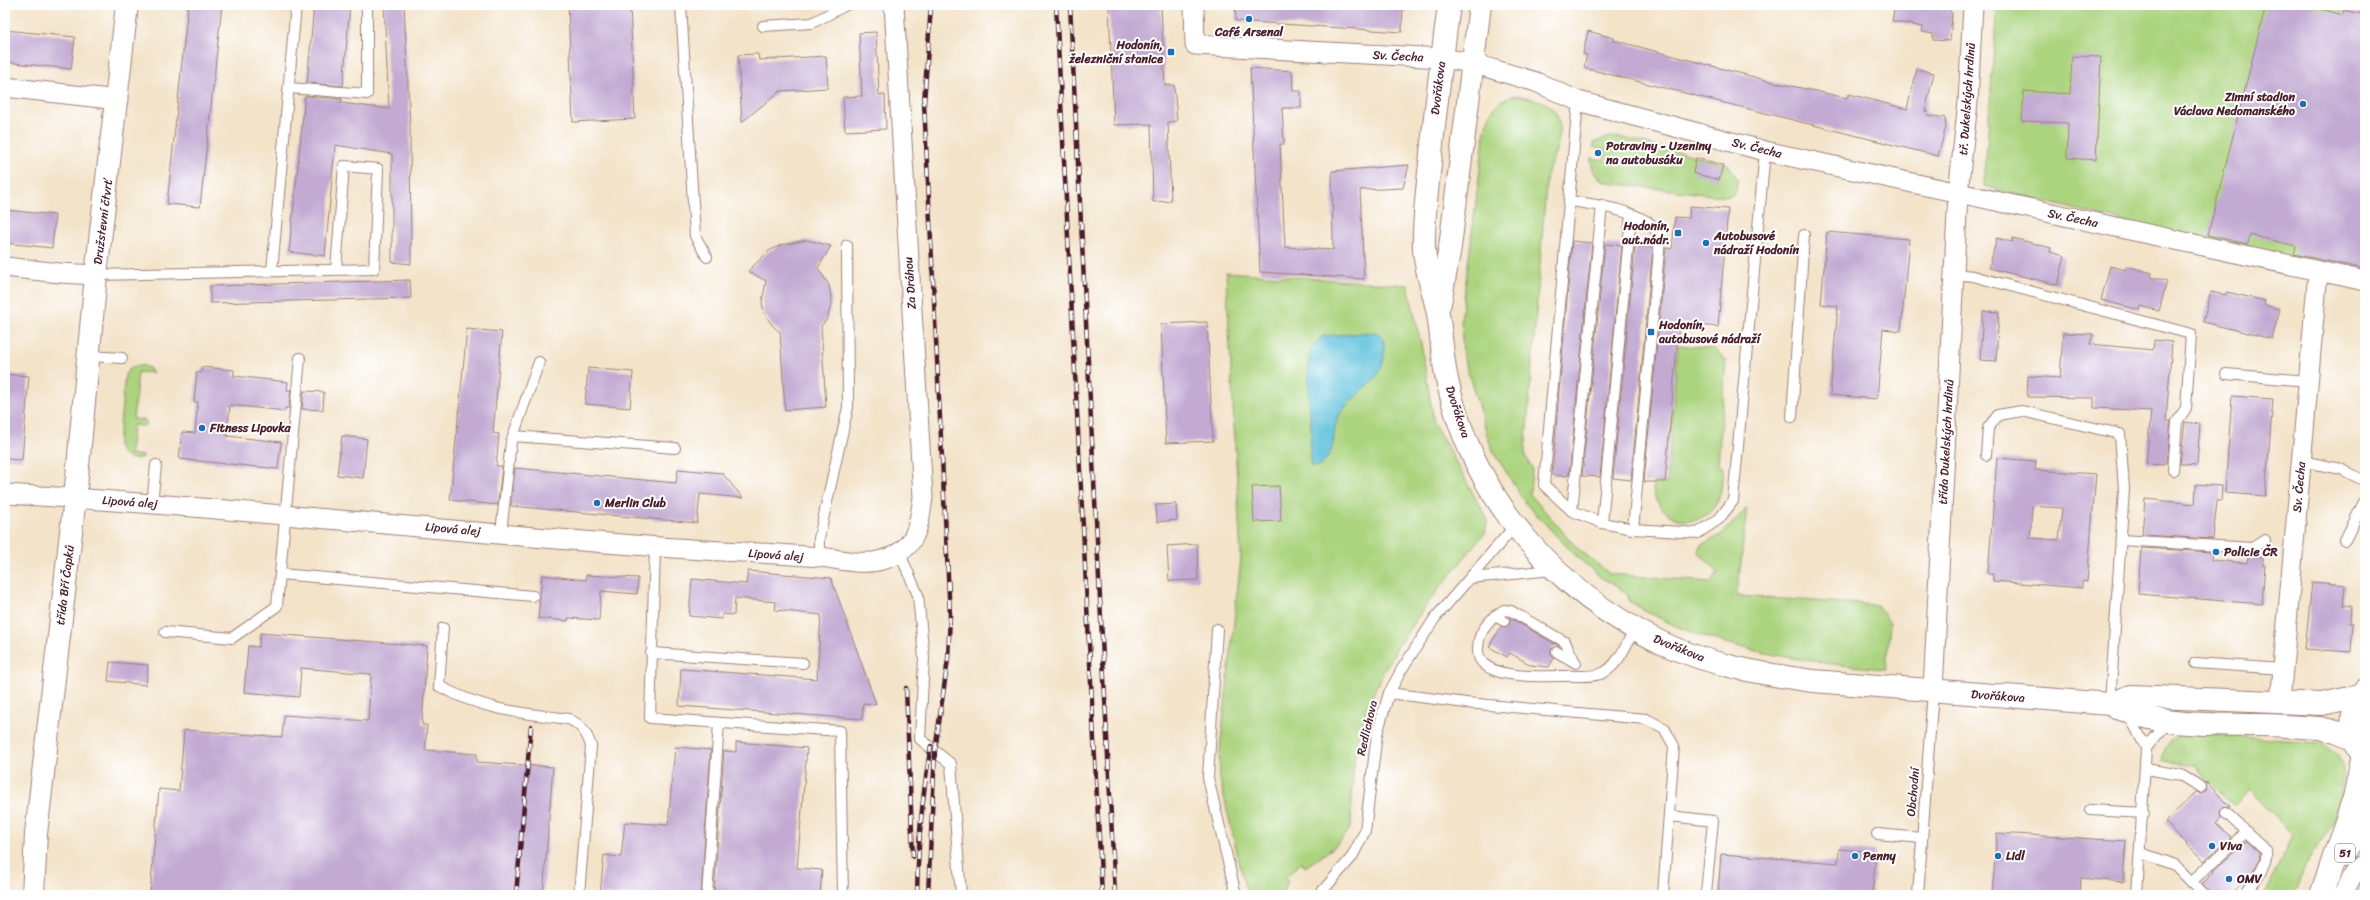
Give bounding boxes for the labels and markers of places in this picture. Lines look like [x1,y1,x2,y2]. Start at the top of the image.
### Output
marker: Café Arsenal [1244,14,1254,24]
place label: Café Arsenal [1214,21,1284,43]
place label: Hodonín, železniční stanice [1068,34,1163,70]
marker: Hodonín, železniční stanice [1166,47,1176,57]
place label: Zimní stadion Václava Nedomanského [2174,86,2295,122]
marker: Zimní stadion Václava Nedomanského [2298,99,2308,109]
place label: Potraviny - Uzeniny na autobusáku [1605,135,1712,171]
marker: Potraviny - Uzeniny na autobusáku [1593,148,1603,158]
place label: Hodonín, aut.nádr. [1621,215,1670,251]
place label: Autobusové nádraží Hodonín [1713,225,1800,261]
marker: Hodonín, aut.nádr. [1673,228,1683,238]
marker: Autobusové nádraží Hodonín [1701,238,1711,248]
place label: Hodonín, autobusové nádraží [1658,314,1762,350]
marker: Hodonín, autobusové nádraží [1646,327,1656,337]
place label: Fitness Lipovka [209,417,292,439]
marker: Fitness Lipovka [197,423,207,433]
place label: Merlin Club [604,492,667,514]
marker: Merlin Club [592,498,602,508]
place label: Policie ČR [2224,541,2278,563]
marker: Policie ČR [2211,547,2221,557]
place label: Viva [2220,835,2243,857]
marker: Viva [2207,841,2217,851]
place label: Penny [1863,845,1896,867]
place label: Lidl [2006,845,2025,867]
marker: Penny [1850,851,1860,861]
marker: Lidl [1993,851,2003,861]
place label: OMV [2236,868,2263,890]
marker: OMV [2224,874,2234,884]

